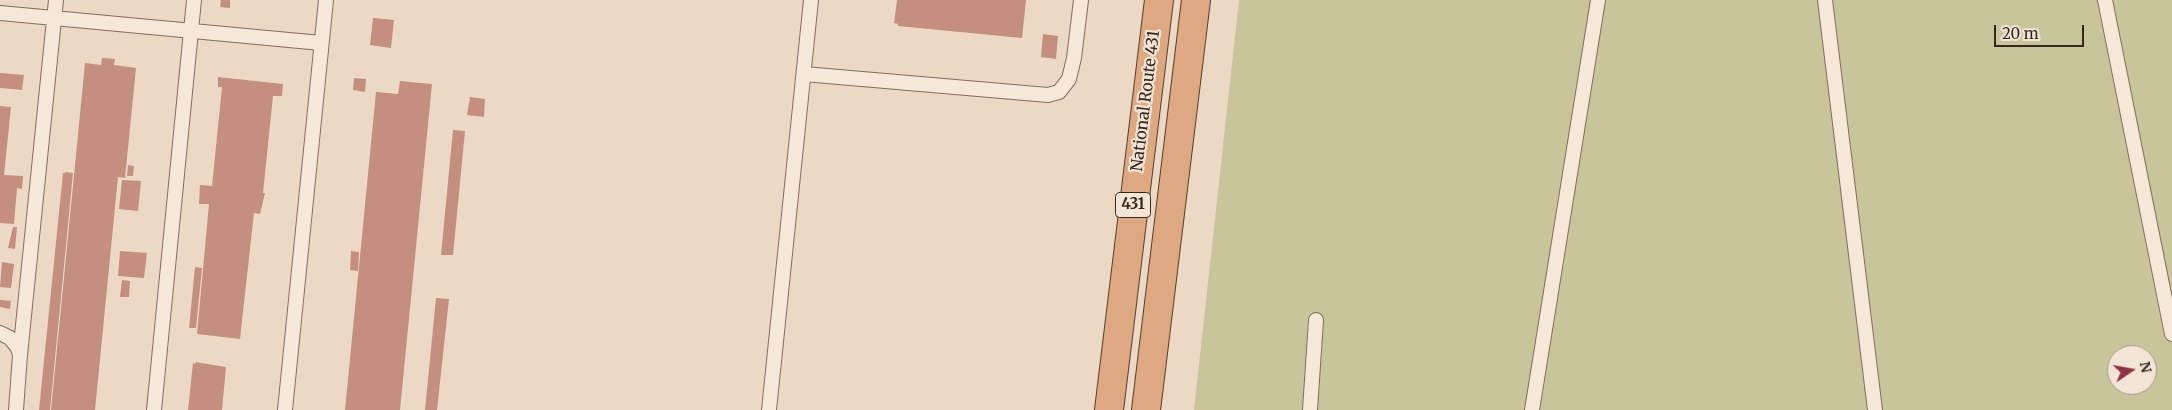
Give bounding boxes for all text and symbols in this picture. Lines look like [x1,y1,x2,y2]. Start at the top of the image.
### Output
scale bar [1997,15,2087,47]
text: 20 m [2002,24,2039,43]
street label: National Route 431 [1128,29,1164,173]
road number: 431 [1116,192,1150,218]
north arrow [2107,345,2157,395]
text: N [2136,360,2156,374]

